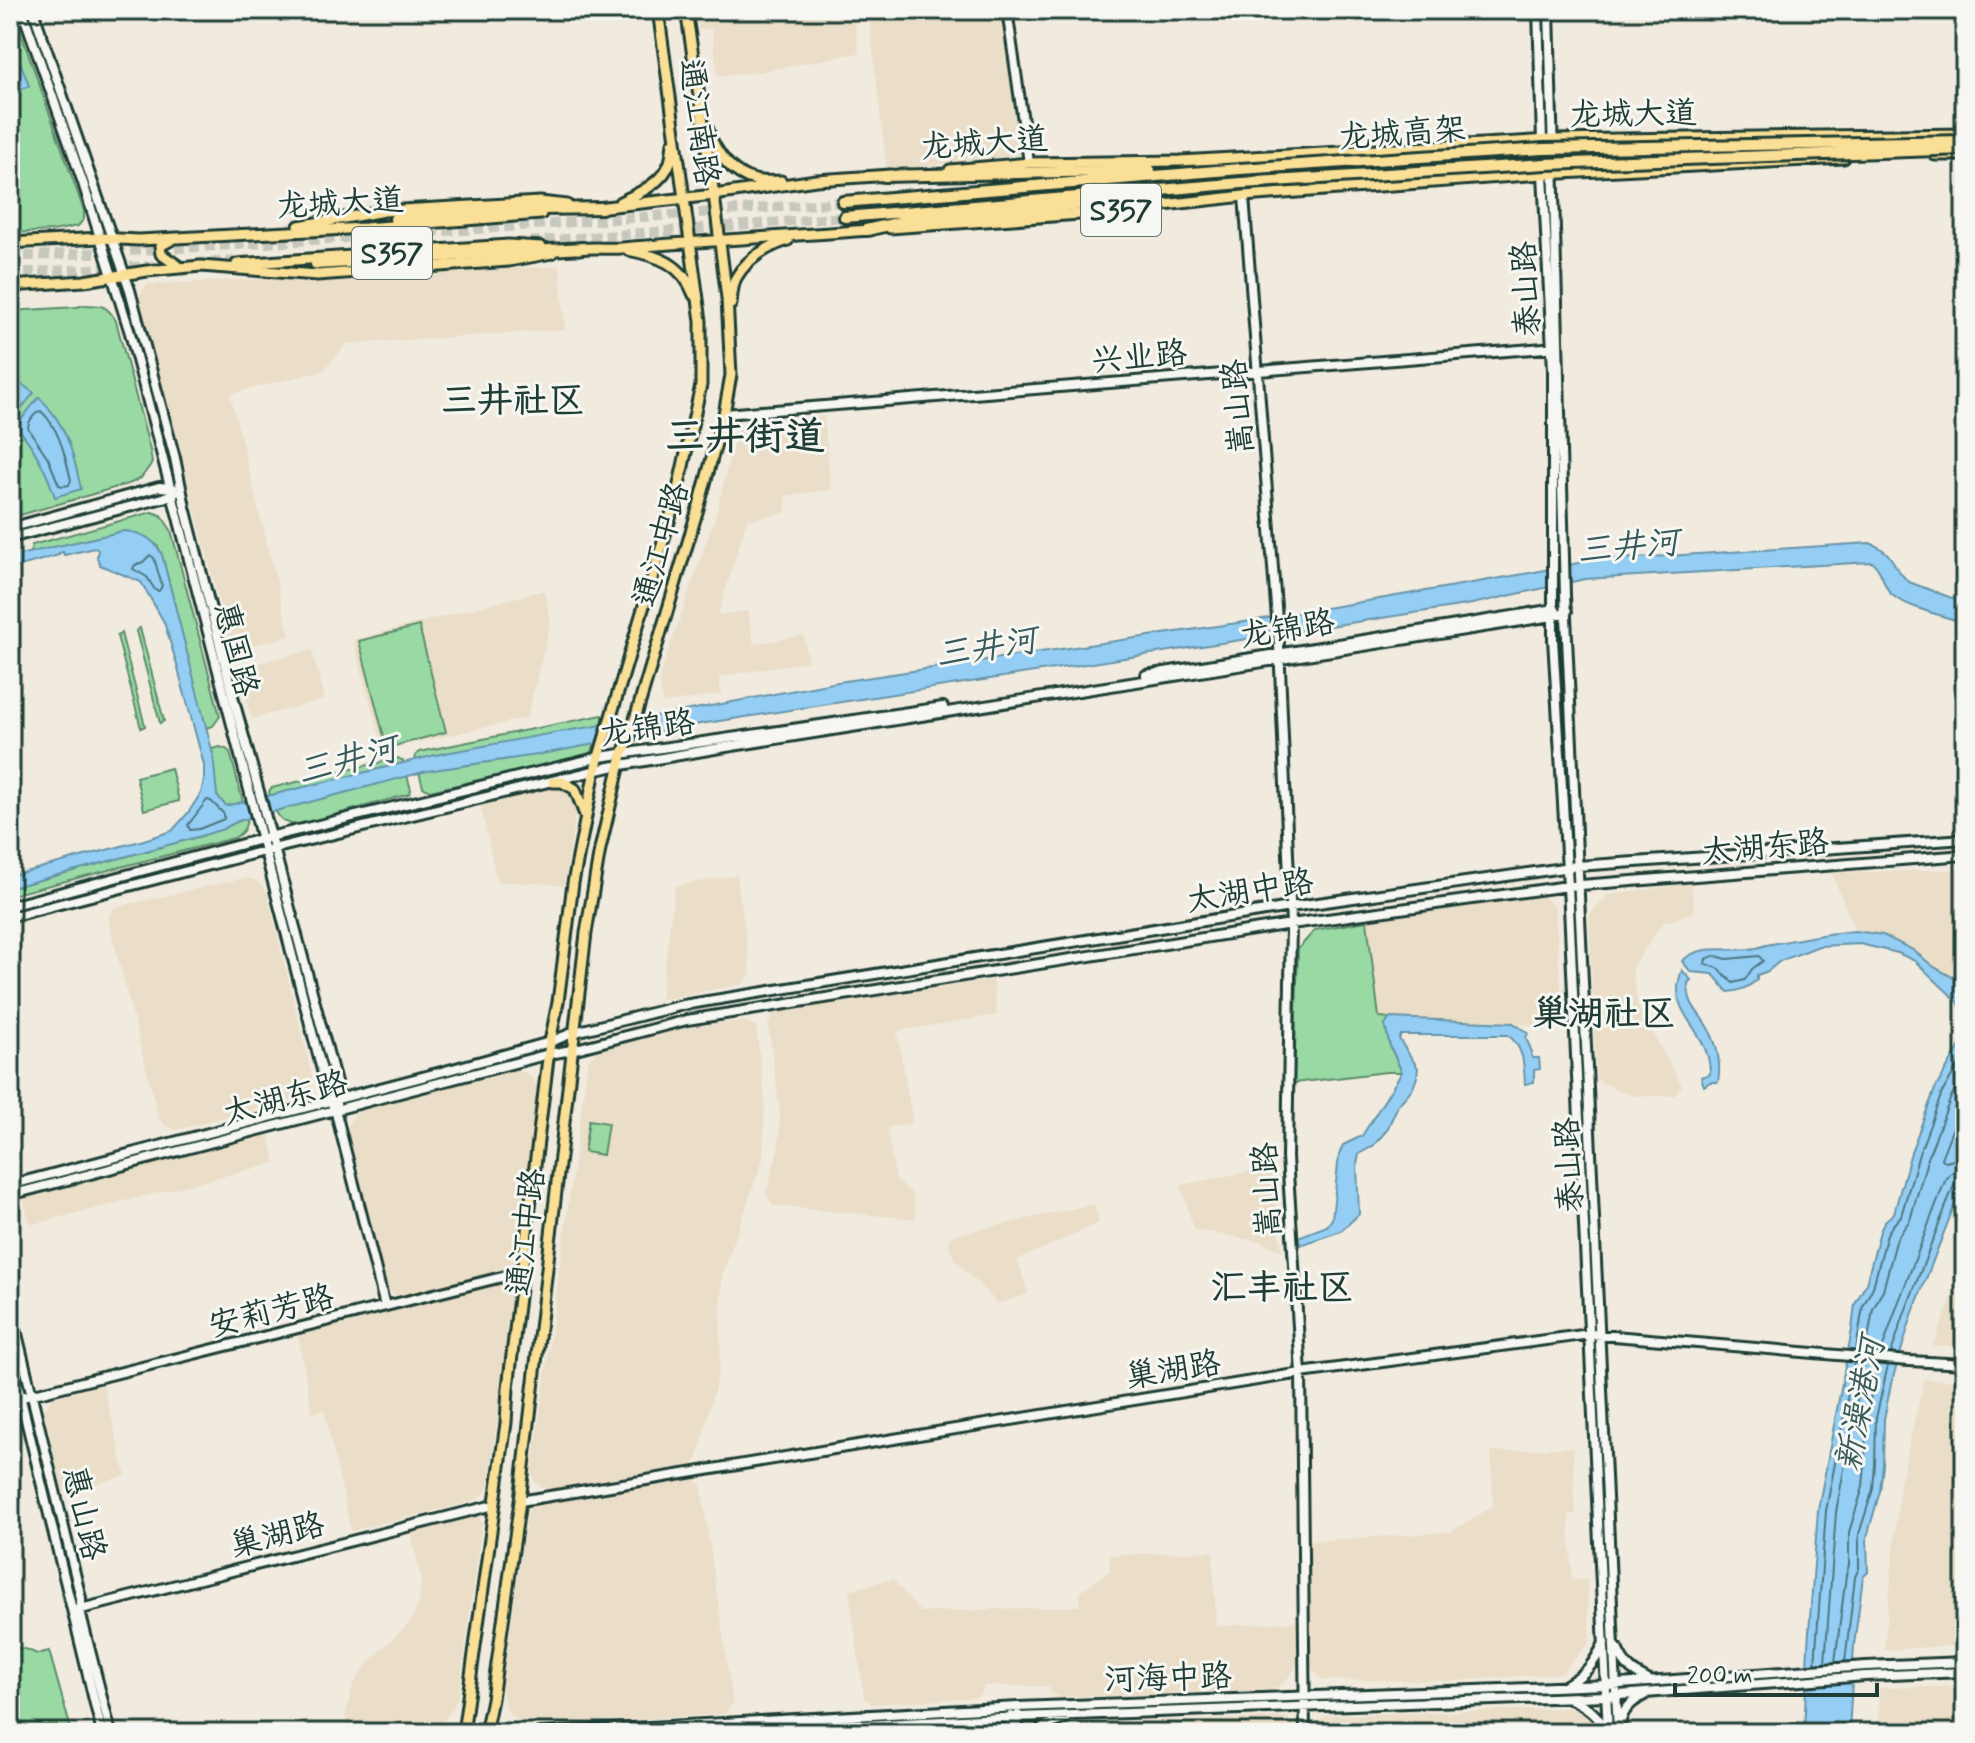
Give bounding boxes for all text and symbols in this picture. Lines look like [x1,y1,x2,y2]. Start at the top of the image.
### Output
street label: 通江南路 [668,56,728,189]
street label: 龙城大道 [1569,93,1697,137]
street label: 龙城高架 [1337,109,1467,159]
street label: 龙城大道 [919,119,1049,169]
street label: 龙城大道 [275,180,405,228]
road number: S357 [1081,184,1161,236]
road number: S357 [352,227,432,279]
street label: 泰山路 [1504,240,1550,338]
street label: 兴业路 [1090,333,1189,383]
street label: 嵩山路 [1214,357,1264,456]
district label: 三井社区 [441,379,585,426]
district label: 三井街道 [665,412,825,464]
street label: 通江中路 [624,477,700,612]
water label: 三井河 [1575,520,1686,574]
street label: 惠国路 [203,598,267,701]
street label: 龙锦路 [1237,602,1338,658]
water label: 三井河 [932,617,1045,679]
street label: 龙锦路 [597,702,698,756]
water label: 三井河 [293,726,407,796]
street label: 太湖东路 [1700,821,1831,874]
street label: 太湖中路 [1184,861,1317,923]
district label: 巢湖社区 [1532,992,1676,1039]
street label: 太湖东路 [218,1062,353,1136]
street label: 泰山路 [1547,1116,1593,1214]
street label: 嵩山路 [1245,1141,1291,1239]
street label: 通江中路 [498,1166,556,1298]
district label: 汇丰社区 [1210,1266,1354,1313]
street label: 安莉芳路 [204,1276,339,1348]
water label: 新澡港河 [1826,1329,1897,1476]
street label: 巢湖路 [1123,1343,1224,1399]
street label: 惠山路 [52,1462,114,1565]
street label: 巢湖路 [226,1504,329,1568]
scale bar [1675,1647,1877,1697]
street label: 河海中路 [1103,1656,1233,1702]
text: 200 m [1687,1661,1753,1692]

